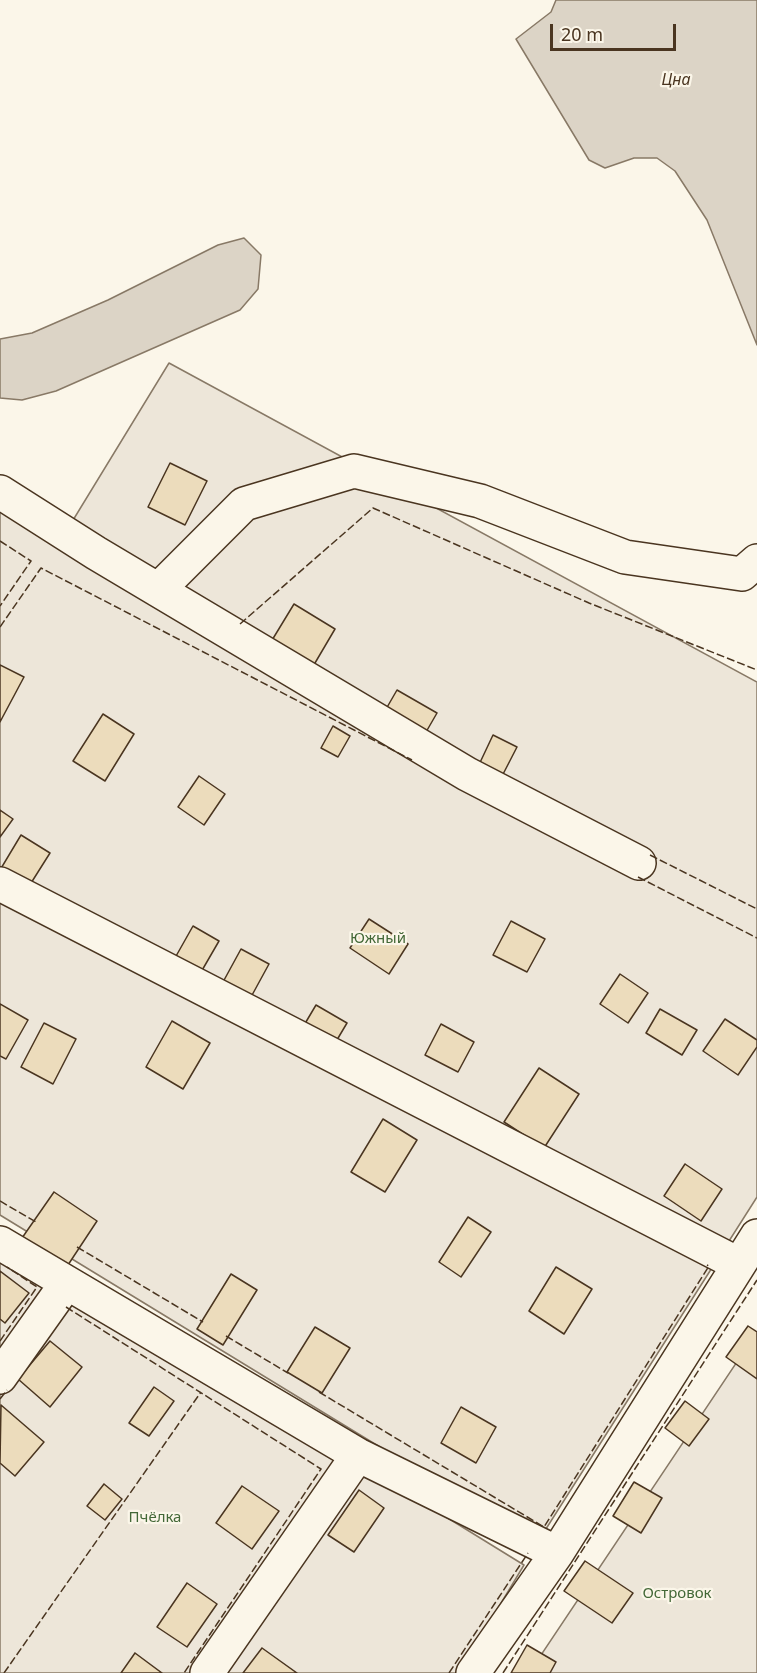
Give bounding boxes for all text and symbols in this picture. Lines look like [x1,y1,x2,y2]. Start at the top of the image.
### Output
scale bar [553,12,679,50]
text: 20 m [561,22,603,46]
water label: Цна [661,70,691,90]
park label: Южный [350,930,406,948]
park label: Пчёлка [129,1509,181,1527]
park label: Островок [642,1585,712,1603]

